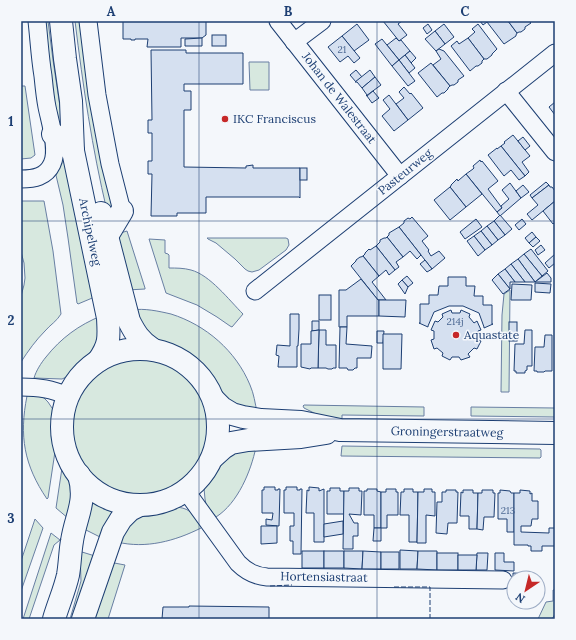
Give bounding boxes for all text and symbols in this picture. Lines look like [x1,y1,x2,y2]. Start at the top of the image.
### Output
text: A [107,3,116,20]
text: B [284,3,293,20]
text: C [461,3,470,20]
house number: 21 [337,43,347,56]
street label: Johan de Walestraat [298,48,380,147]
place label: IKC Franciscus [233,111,316,126]
text: 1 [8,113,14,130]
marker: IKC Franciscus [220,114,230,124]
street label: Pasteurweg [375,145,435,198]
street label: Archipelweg [76,196,105,268]
text: 2 [8,312,15,329]
house number: 214j [446,315,464,328]
place label: Aquastate [463,327,520,342]
marker: Aquastate [451,330,461,340]
street label: Groningerstraatweg [391,423,504,440]
house number: 213 [501,504,516,517]
text: 3 [7,510,15,527]
street label: Hortensiastraat [280,568,368,585]
north arrow [506,570,546,610]
text: N [512,590,528,606]

